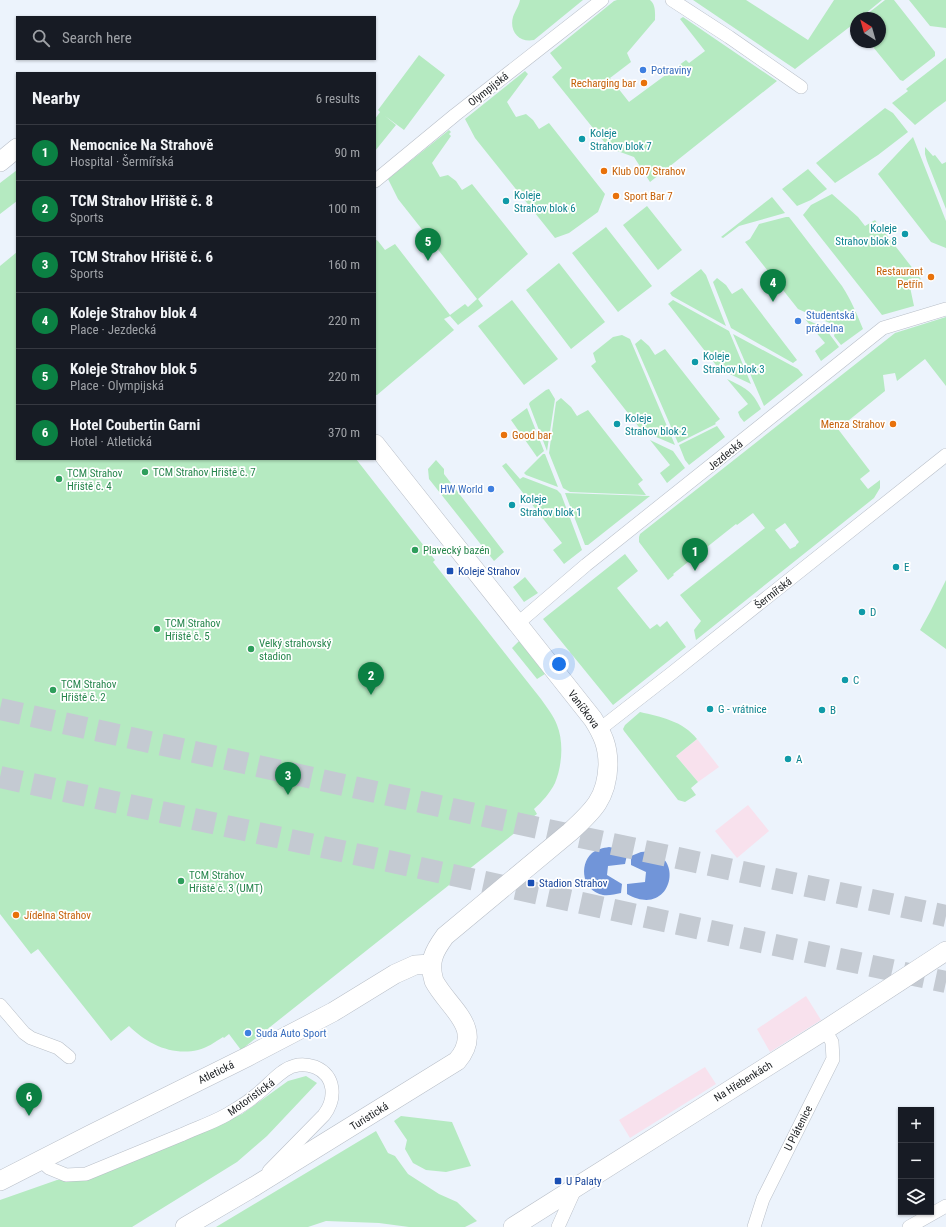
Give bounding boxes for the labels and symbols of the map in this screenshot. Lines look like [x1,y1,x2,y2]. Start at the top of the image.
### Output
north arrow [850,12,886,48]
place label: Potraviny [651,64,692,77]
marker: Potraviny [638,65,648,75]
street label: Olympijská [466,70,511,109]
place label: Recharging bar [571,77,637,90]
marker: Recharging bar [639,78,649,88]
place label: Koleje Strahov blok 7 [590,127,652,153]
marker: Koleje Strahov blok 7 [577,134,587,144]
place label: Klub 007 Strahov [612,165,686,178]
marker: Klub 007 Strahov [599,166,609,176]
place label: Koleje Strahov blok 6 [514,189,576,215]
place label: Sport Bar 7 [624,190,673,203]
marker: Sport Bar 7 [611,191,621,201]
marker: Koleje Strahov blok 6 [501,196,511,206]
place label: Koleje Strahov blok 8 [835,222,897,248]
pin: 5 [415,228,441,261]
marker: Koleje Strahov blok 8 [900,229,910,239]
place label: Restaurant Petřín [876,265,923,291]
pin: 4 [760,269,786,302]
marker: Restaurant Petřín [926,272,936,282]
place label: Studentská prádelna [806,309,855,335]
marker: Studentská prádelna [793,316,803,326]
place label: Koleje Strahov blok 3 [703,350,765,376]
marker: Koleje Strahov blok 3 [690,357,700,367]
place label: Koleje Strahov blok 2 [625,412,687,438]
place label: Menza Strahov [821,418,885,431]
marker: Koleje Strahov blok 2 [612,419,622,429]
marker: Menza Strahov [888,419,898,429]
place label: Good bar [512,429,552,442]
marker: Good bar [499,430,509,440]
street label: Jezdecká [705,437,745,473]
place label: TCM Strahov Hřiště č. 7 [153,466,256,479]
place label: TCM Strahov Hřiště č. 4 [67,467,123,493]
marker: TCM Strahov Hřiště č. 7 [140,467,150,477]
marker: TCM Strahov Hřiště č. 4 [54,474,64,484]
place label: HW World [440,483,483,496]
marker: HW World [486,484,496,494]
place label: Koleje Strahov blok 1 [520,493,582,519]
marker: Koleje Strahov blok 1 [507,500,517,510]
pin: 1 [682,538,708,571]
place label: Plavecký bazén [423,544,490,557]
marker: Plavecký bazén [410,545,420,555]
place label: E [904,561,910,574]
marker: E [891,562,901,572]
place label: Koleje Strahov [458,565,520,578]
marker: Koleje Strahov [445,566,455,576]
street label: Šermířská [752,575,795,612]
place label: D [870,606,876,619]
marker: D [857,607,867,617]
place label: TCM Strahov Hřiště č. 5 [165,617,221,643]
marker: TCM Strahov Hřiště č. 5 [152,624,162,634]
place label: Velký strahovský stadion [259,637,332,663]
marker: Velký strahovský stadion [246,644,256,654]
your location [549,654,569,674]
pin: 2 [358,662,384,695]
place label: C [853,674,859,687]
marker: C [840,675,850,685]
place label: TCM Strahov Hřiště č. 2 [61,678,117,704]
marker: TCM Strahov Hřiště č. 2 [48,685,58,695]
street label: Vaníčkova [565,688,602,731]
place label: G - vrátnice [718,703,767,716]
marker: G - vrátnice [705,704,715,714]
place label: B [830,704,836,717]
marker: B [817,705,827,715]
place label: A [796,753,803,766]
marker: A [783,754,793,764]
pin: 3 [275,762,301,795]
place label: TCM Strahov Hřiště č. 3 (UMT) [189,869,263,895]
marker: TCM Strahov Hřiště č. 3 (UMT) [176,876,186,886]
place label: Stadion Strahov [539,877,608,890]
marker: Stadion Strahov [526,878,536,888]
place label: Jídelna Strahov [24,909,91,922]
marker: Jídelna Strahov [11,910,21,920]
place label: Suda Auto Sport [256,1027,327,1040]
marker: Suda Auto Sport [243,1028,253,1038]
street label: Atletická [196,1058,236,1087]
street label: Na Hřebenkách [712,1058,775,1105]
street label: Motoristická [225,1076,277,1119]
pin: 6 [16,1083,42,1116]
street label: Turistická [348,1100,391,1133]
street label: U Plátenice [782,1103,815,1153]
place label: U Palaty [566,1175,602,1188]
marker: U Palaty [553,1176,563,1186]

